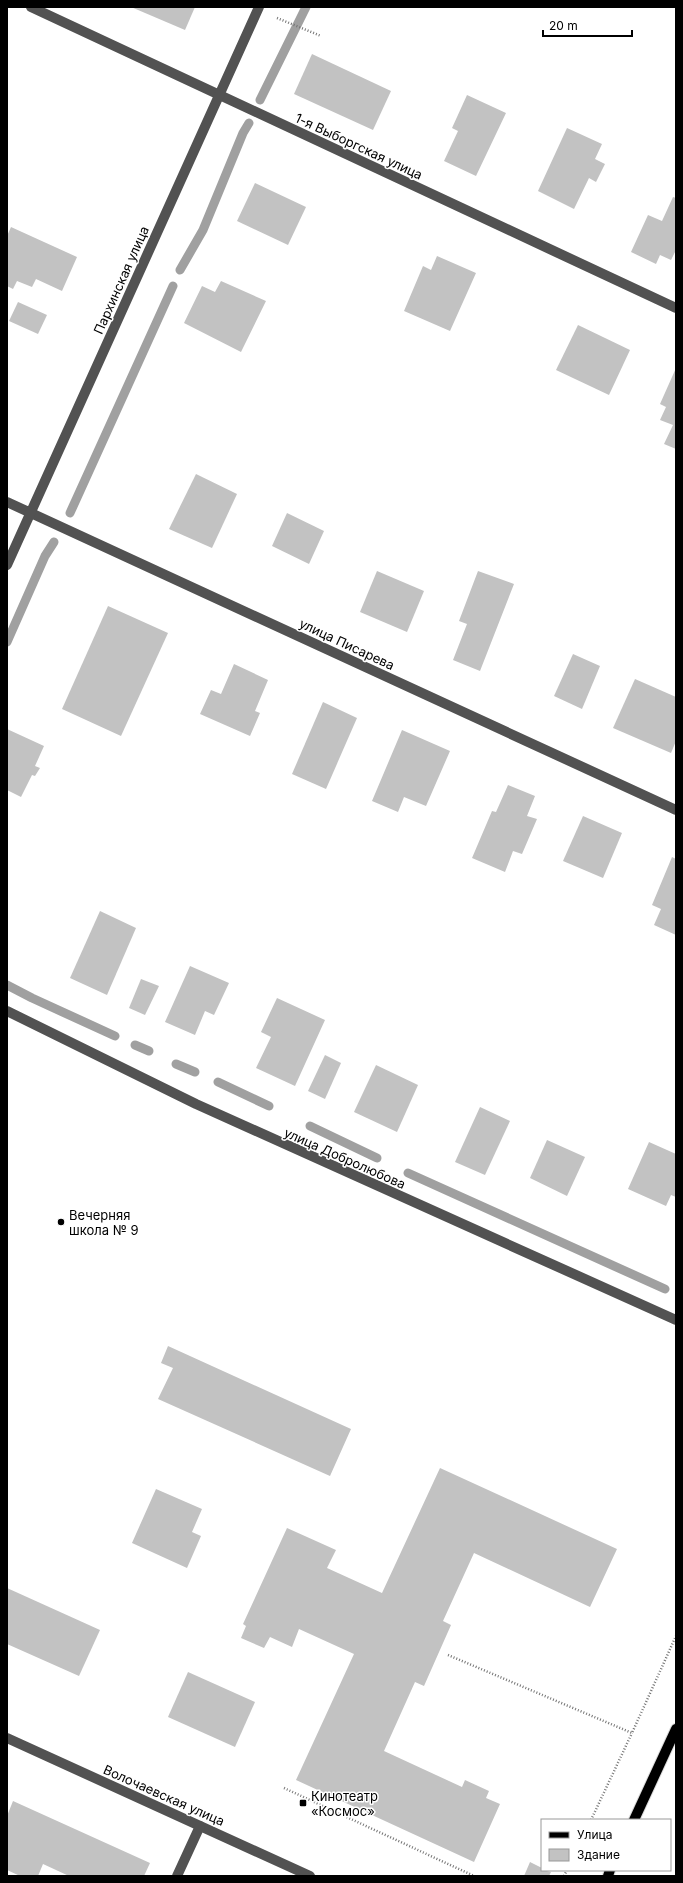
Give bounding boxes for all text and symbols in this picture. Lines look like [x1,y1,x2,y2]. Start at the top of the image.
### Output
scale bar [543,12,632,38]
text: 20 m [549,18,578,33]
street label: 1-я Выборгская улица [293,109,425,183]
street label: Пархинская улица [90,223,152,337]
street label: улица Писарева [297,615,397,673]
street label: улица Добролюбова [282,1124,408,1192]
place label: Вечерняя школа № 9 [69,1207,139,1238]
marker: Вечерняя школа № 9 [56,1217,66,1227]
street label: Волочаевская улица [101,1761,227,1829]
place label: Кинотеатр «Космос» [311,1788,378,1819]
marker: Кинотеатр «Космос» [298,1798,308,1808]
legend [541,1819,671,1871]
text: Улица [577,1827,612,1842]
text: Здание [577,1847,620,1862]

